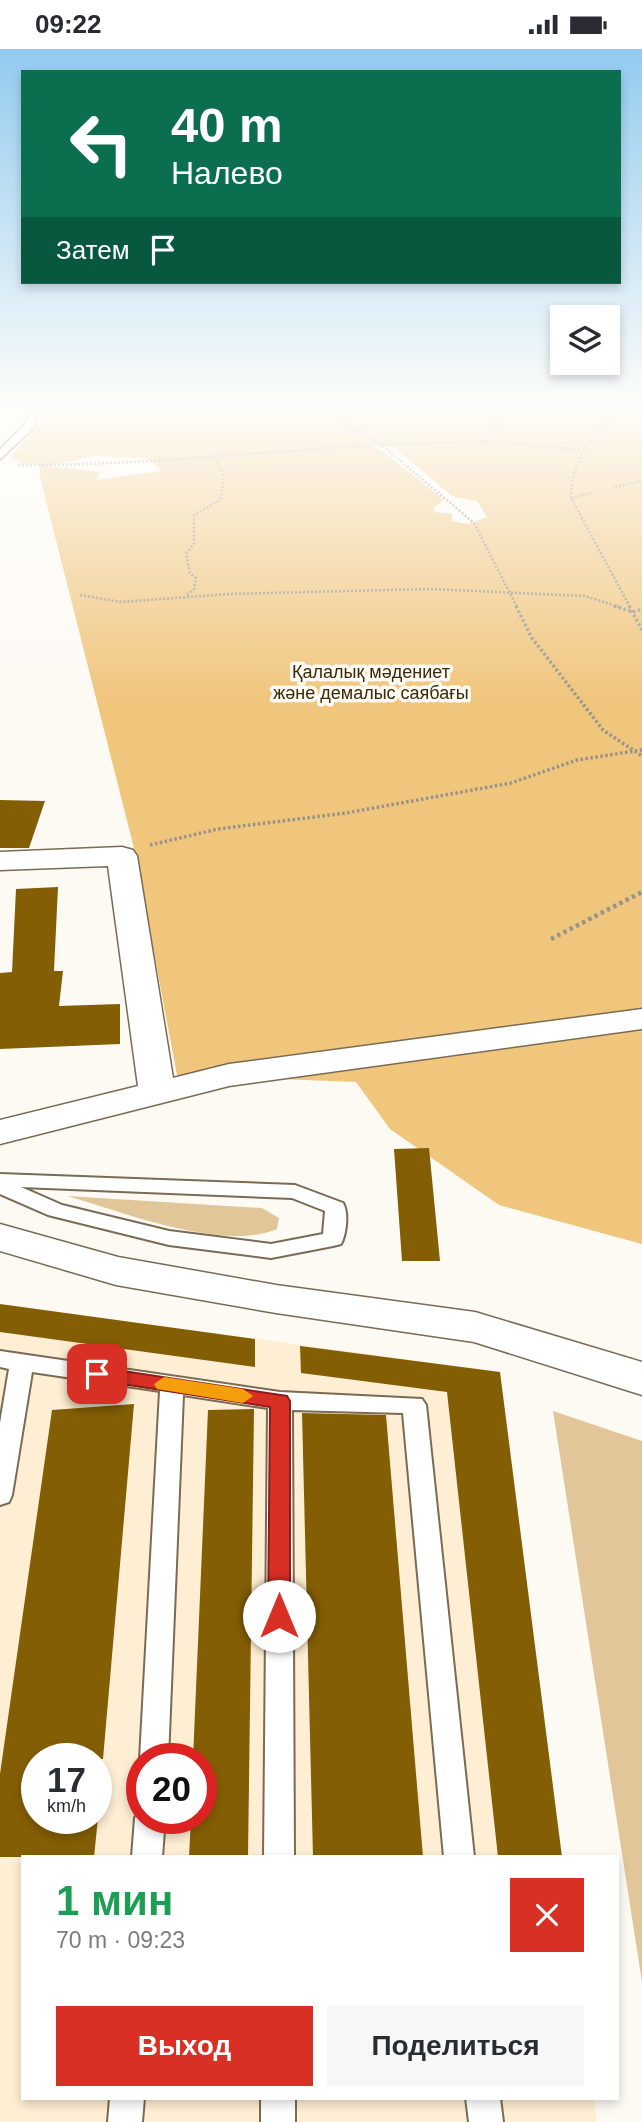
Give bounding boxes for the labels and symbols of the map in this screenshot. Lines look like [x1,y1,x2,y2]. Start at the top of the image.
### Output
park label: Қалалық мәдениет және демалыс саябағы [273,662,469,703]
pin [67,1344,127,1404]
position arrow [242,1579,316,1653]
speed limit sign: 20 [126,1743,217,1834]

